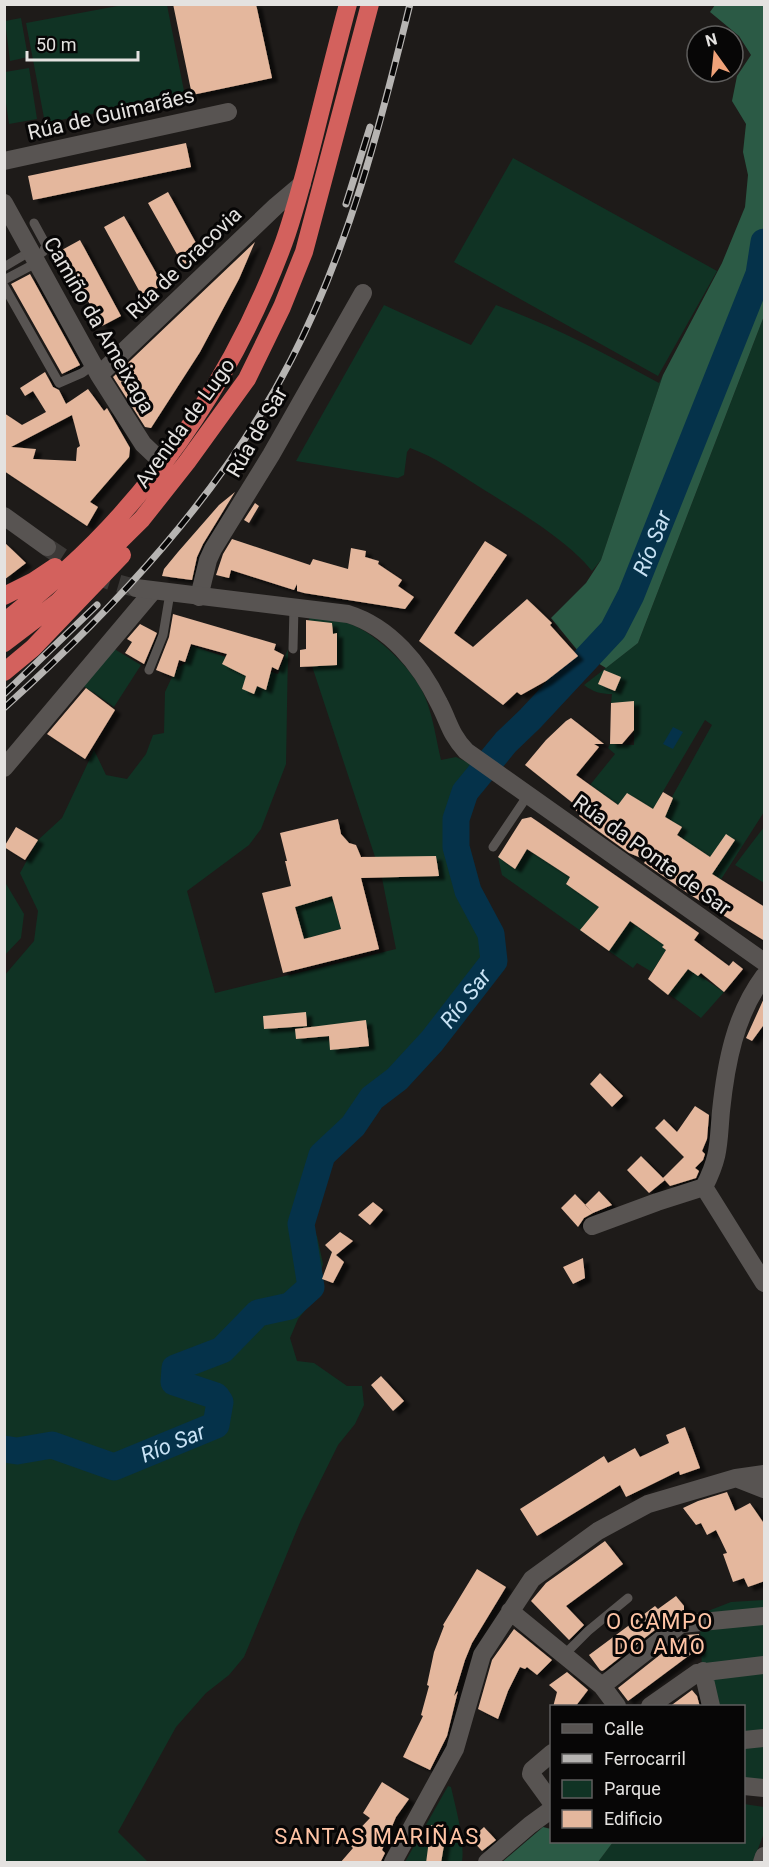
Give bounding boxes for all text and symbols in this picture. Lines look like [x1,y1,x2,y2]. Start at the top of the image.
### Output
scale bar [27,24,138,62]
north arrow [685,24,745,84]
text: N [703,29,719,51]
text: 50 m [36,34,76,55]
street label: Rúa de Guimarães [25,83,197,145]
street label: Rúa de Cracovia [121,202,247,324]
street label: Camiño da Ameixaga [39,233,159,417]
street label: Avenida de Lugo [130,354,240,492]
street label: Rúa de Sar [222,383,292,481]
water label: Río Sar [628,506,676,579]
street label: Rúa da Ponte de Sar [569,790,735,920]
water label: Río Sar [435,963,496,1033]
water label: Río Sar [137,1418,209,1467]
district label: O CAMPO DO AMO [606,1609,714,1659]
legend [550,1705,745,1843]
text: Calle [604,1718,644,1739]
text: Ferrocarril [604,1748,686,1769]
text: Parque [604,1778,661,1799]
text: Edificio [604,1808,663,1829]
district label: SANTAS MARIÑAS [274,1824,480,1849]

